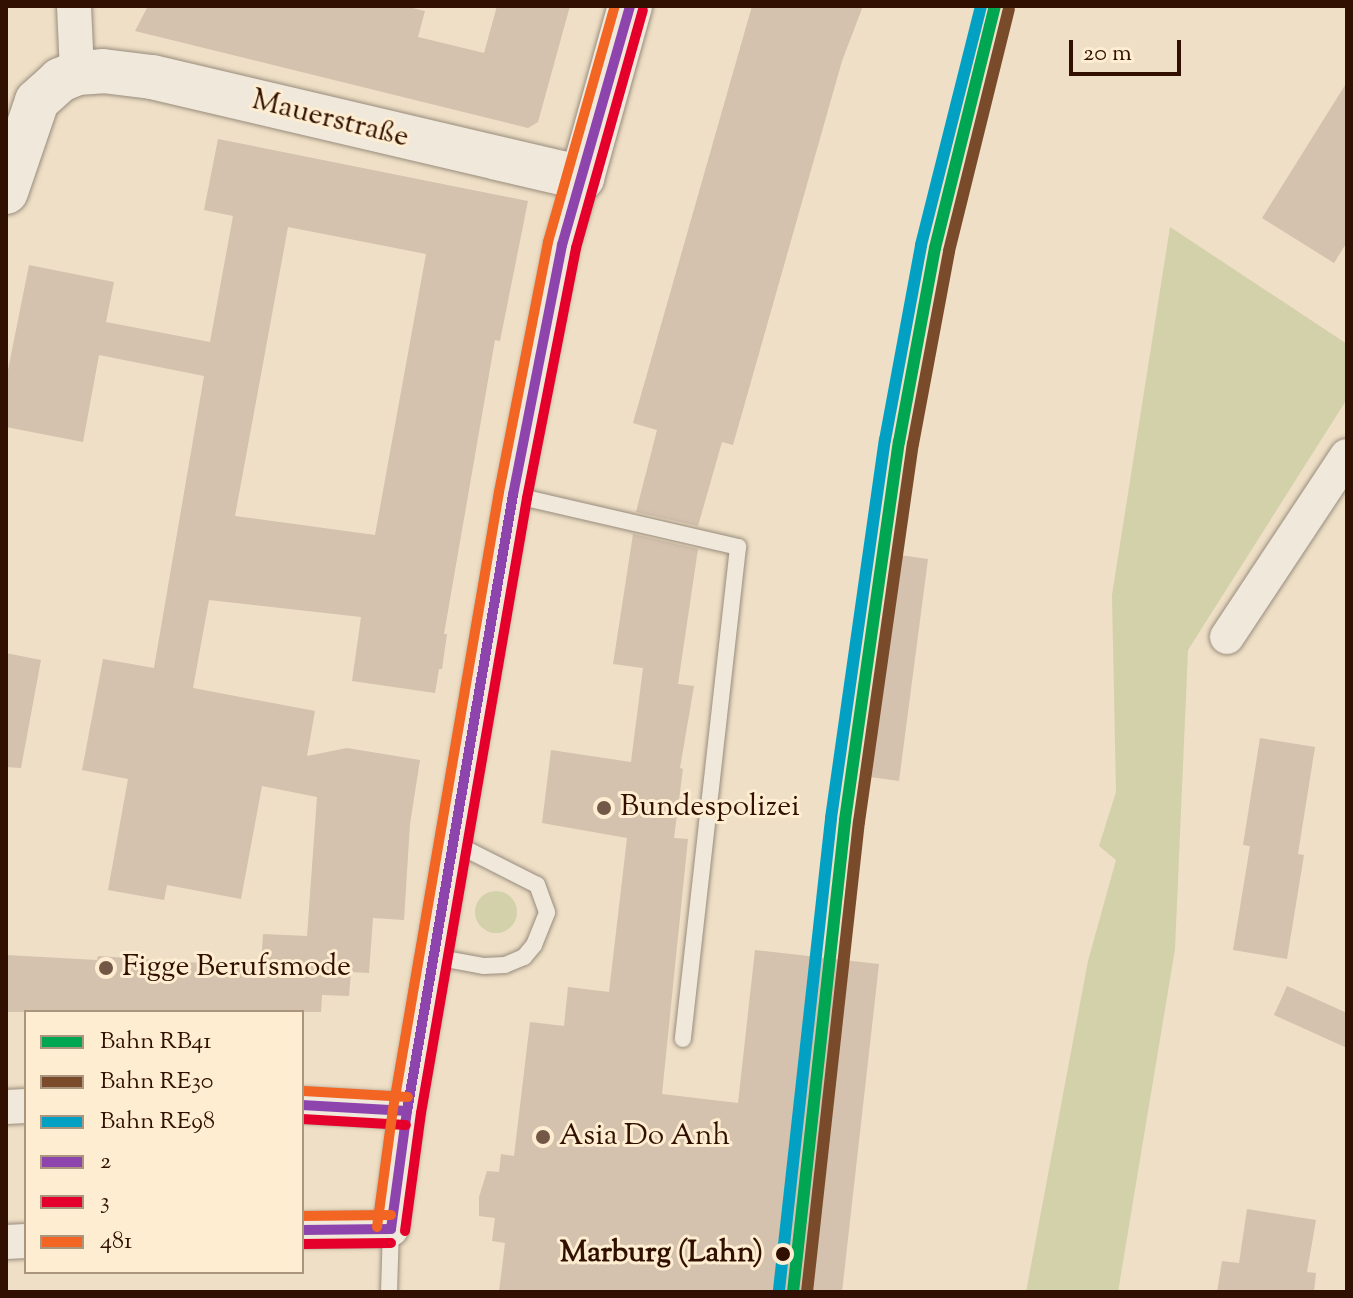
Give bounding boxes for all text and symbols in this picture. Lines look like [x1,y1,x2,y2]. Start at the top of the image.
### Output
scale bar [1073,24,1185,74]
text: 20 m [1083,37,1132,71]
street label: Mauerstraße [248,83,412,157]
place label: Bundespolizei [620,790,800,826]
marker: Bundespolizei [595,799,613,817]
place label: Figge Berufsmode [122,950,351,986]
marker: Figge Berufsmode [97,959,115,977]
legend [24,1010,304,1274]
text: Bahn RB41 [100,1025,211,1059]
text: Bahn RE30 [100,1065,213,1099]
text: Bahn RE98 [100,1105,215,1139]
place label: Asia Do Anh [559,1119,730,1155]
marker: Asia Do Anh [534,1128,552,1146]
text: 2 [100,1145,111,1179]
text: 3 [100,1185,110,1219]
text: 481 [100,1225,132,1259]
place label: Marburg (Lahn) [560,1236,763,1272]
marker: Marburg (Lahn) [770,1241,796,1267]

